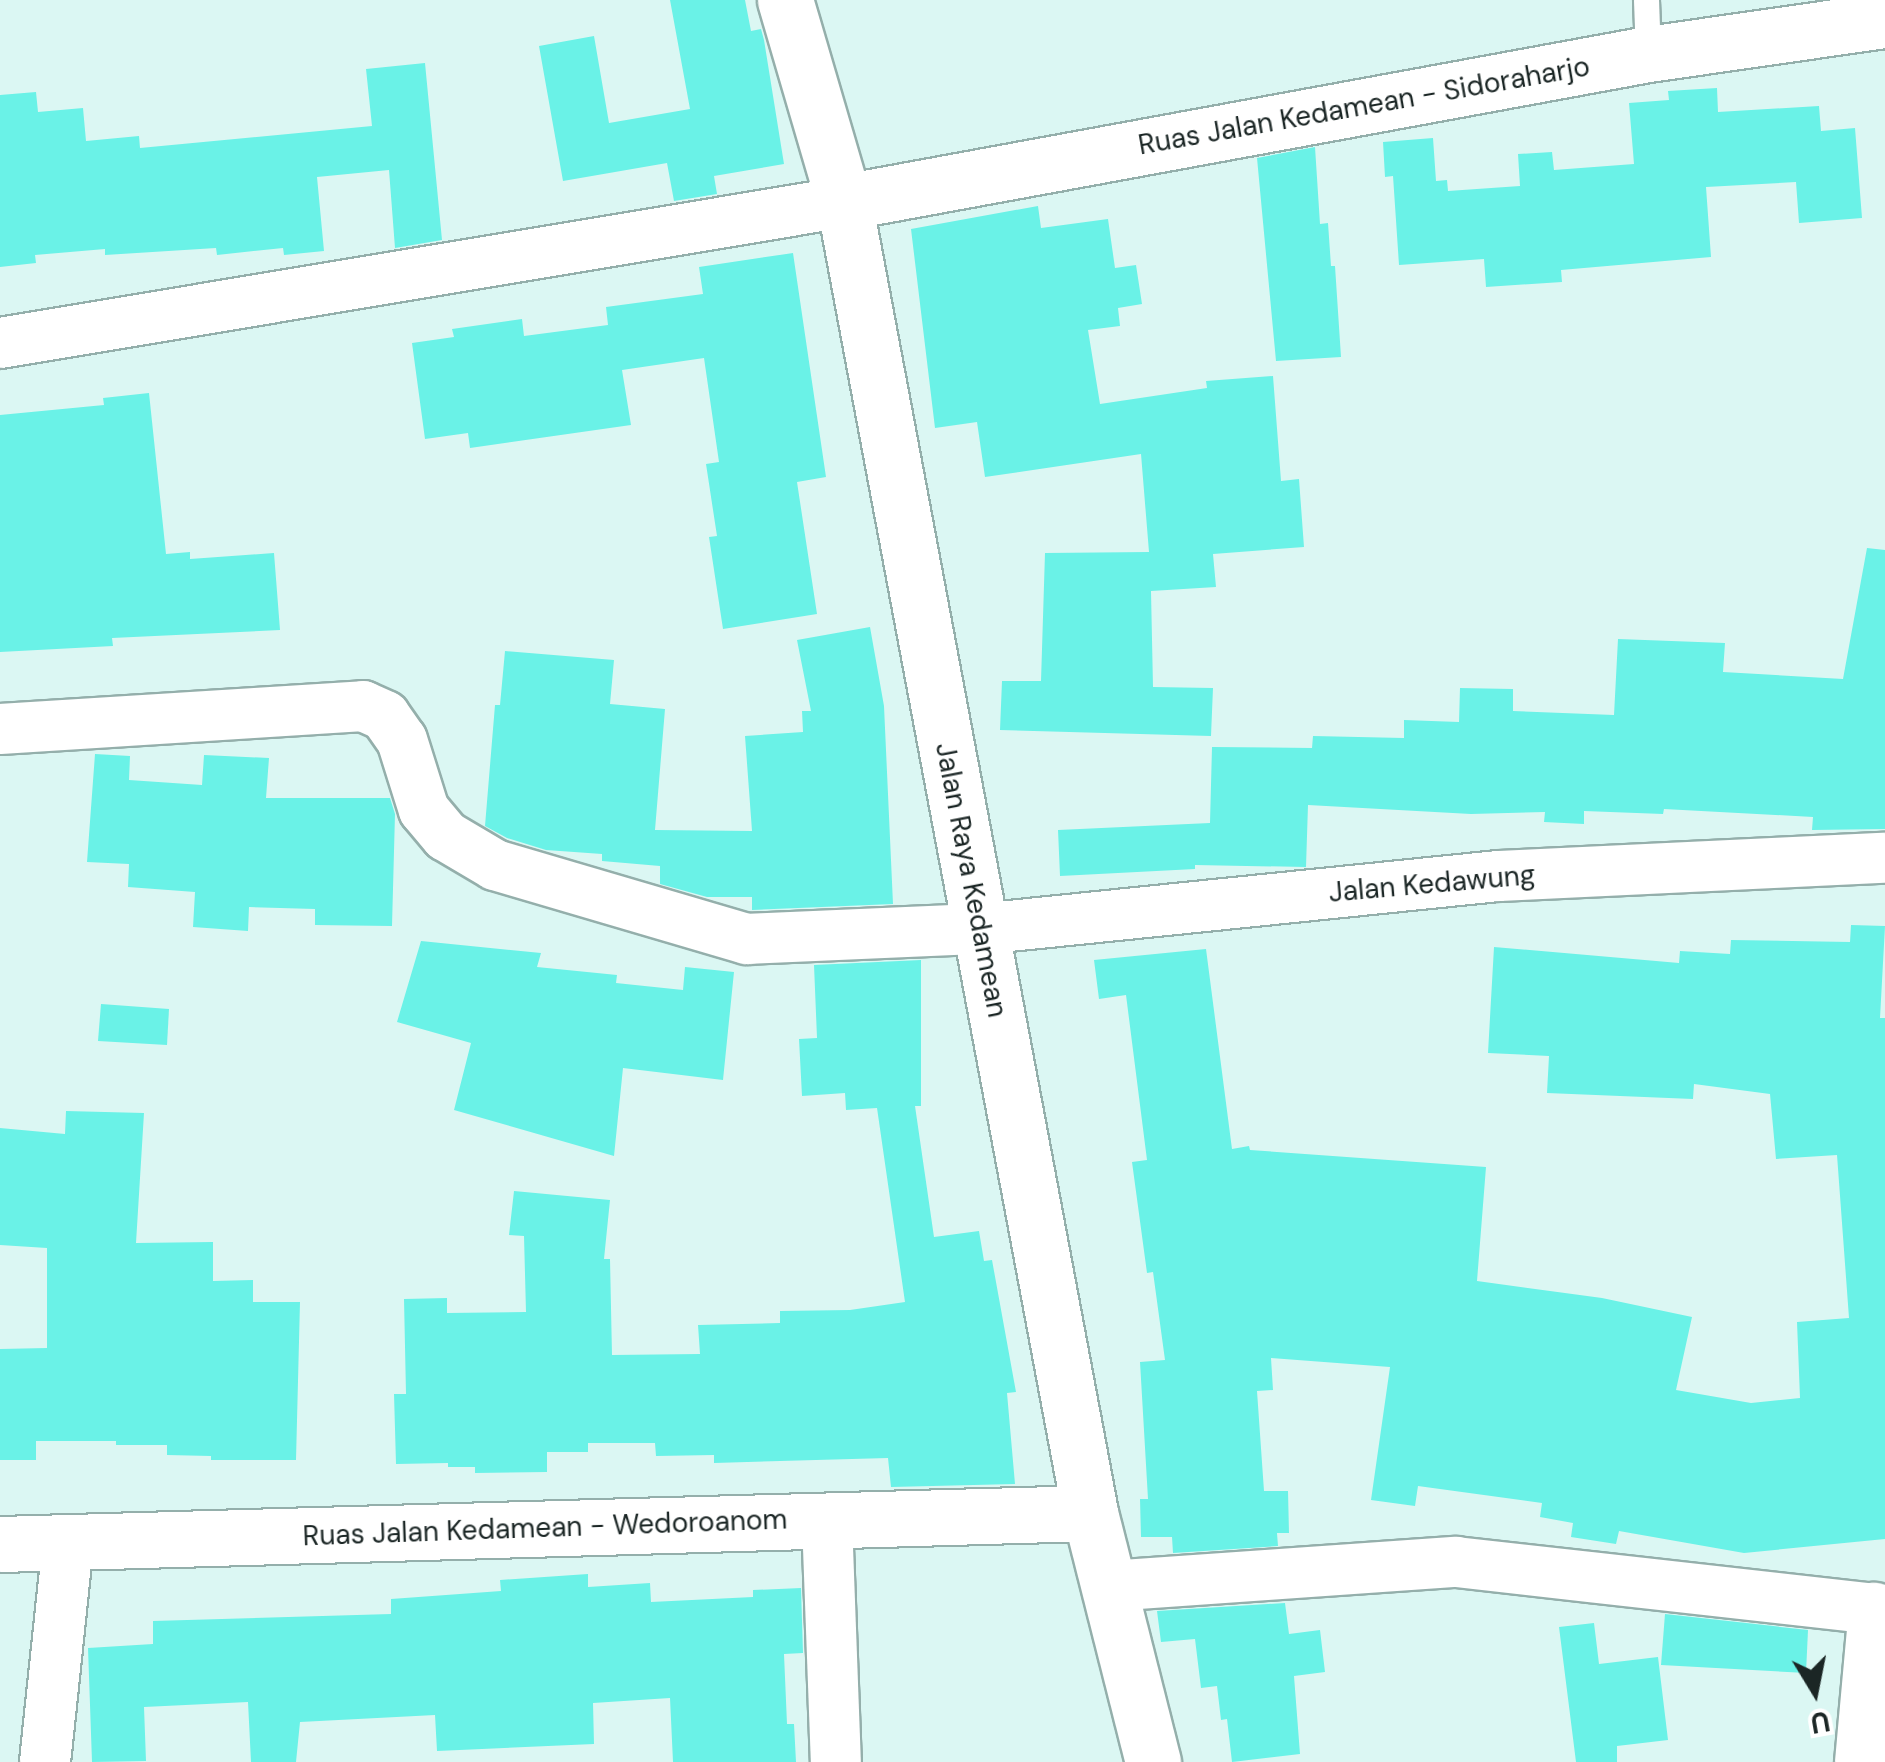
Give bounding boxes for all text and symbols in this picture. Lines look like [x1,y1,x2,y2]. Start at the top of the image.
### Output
street label: Ruas Jalan Kedamean - Sidoraharjo [1136,50,1592,162]
street label: Jalan Raya Kedamean [928,740,1014,1020]
street label: Jalan Kedawung [1327,858,1537,910]
street label: Ruas Jalan Kedamean - Wedoroanom [302,1503,788,1553]
north arrow [1765,1642,1865,1742]
text: U [1808,1702,1833,1742]

